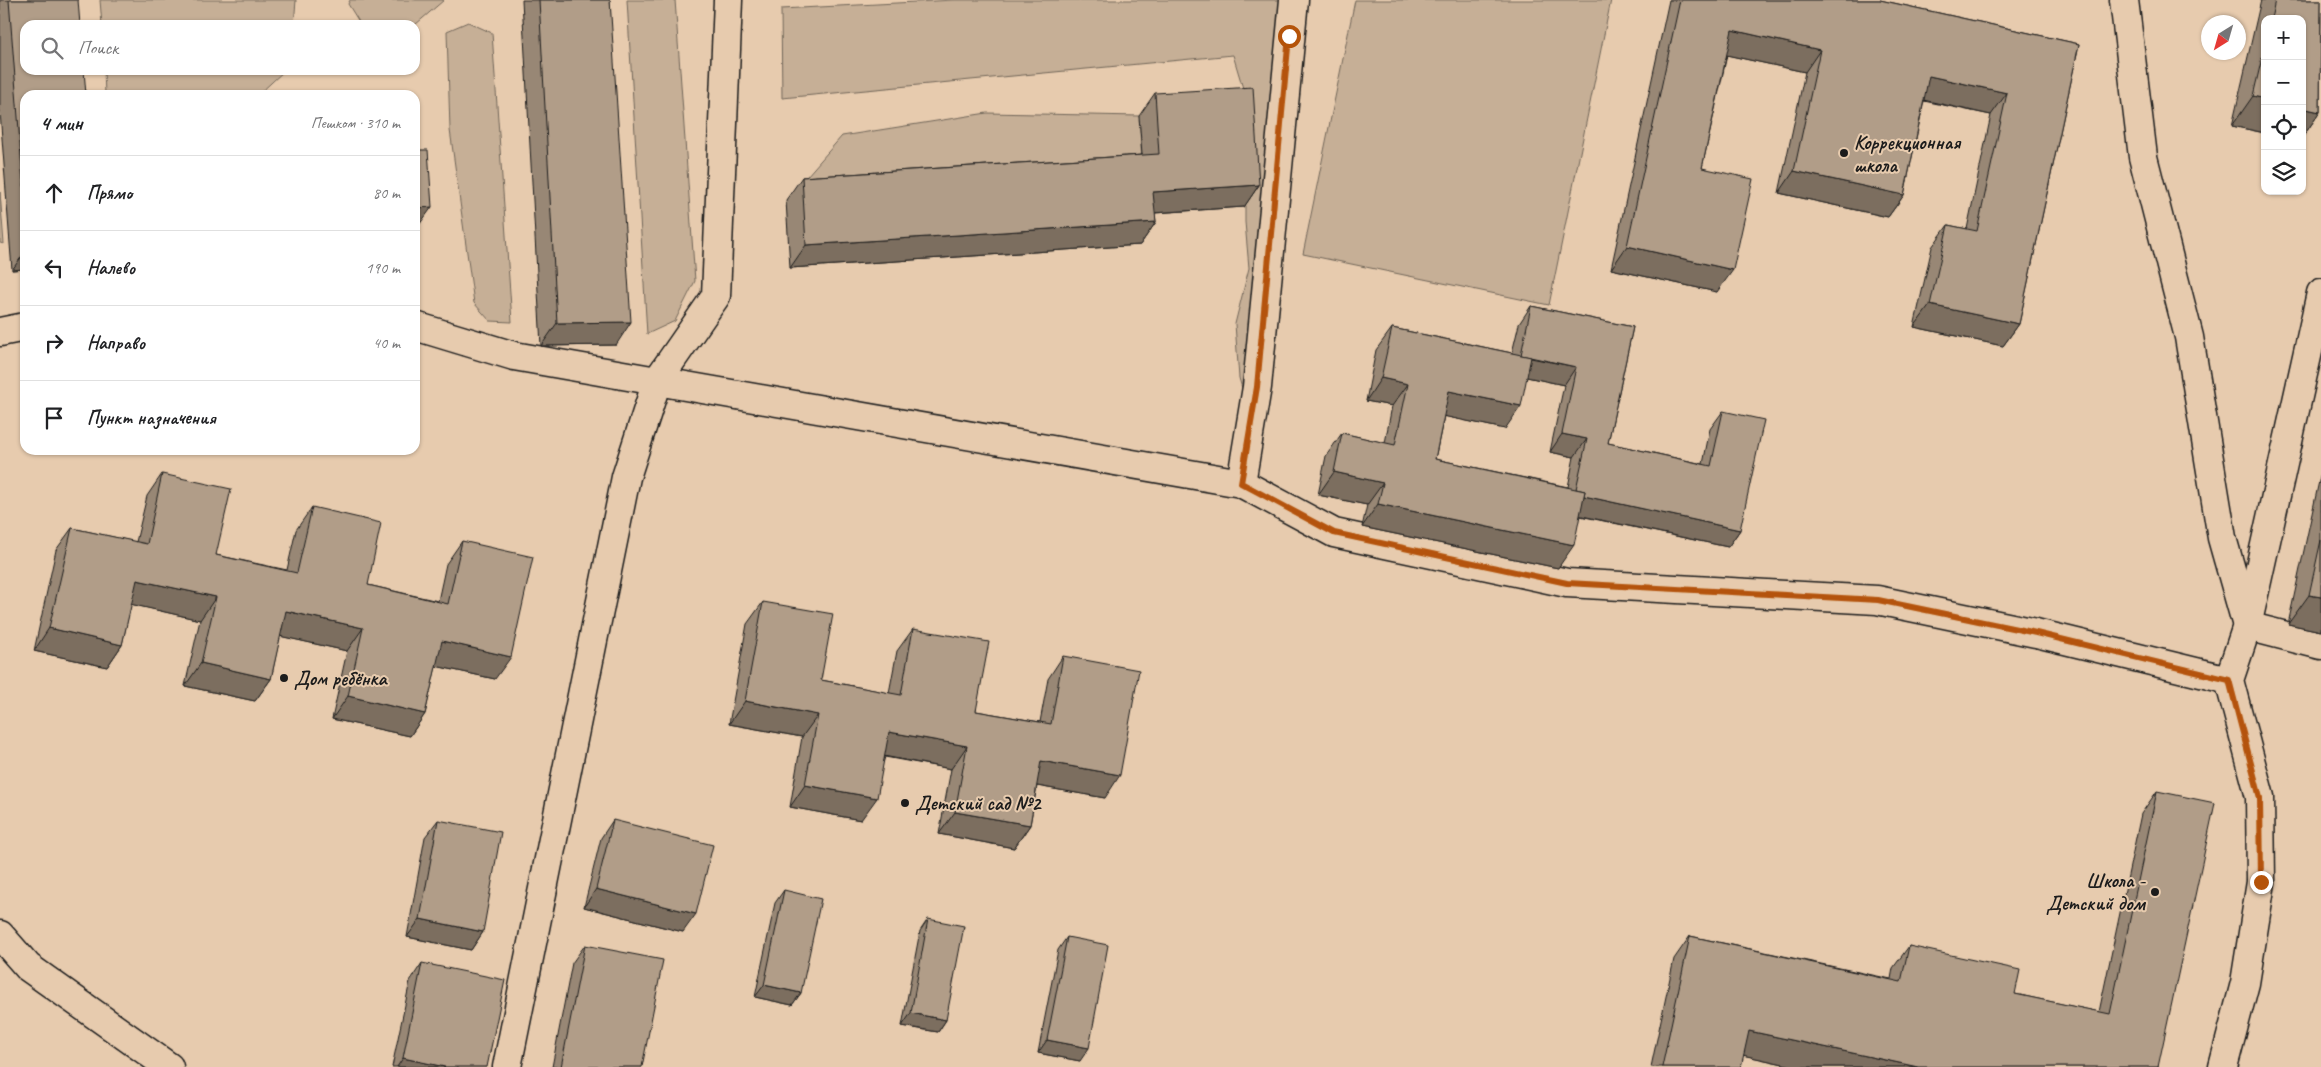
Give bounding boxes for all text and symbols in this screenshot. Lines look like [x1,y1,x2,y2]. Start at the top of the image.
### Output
north arrow [2201,15,2246,60]
map controls [2261,15,2306,195]
button: + [2261,15,2306,60]
search box [20,20,420,75]
route start [1278,25,1301,48]
icon: search [38,34,66,62]
text: Поиск [78,36,118,60]
button: − [2261,60,2306,105]
button: locate [2261,105,2306,150]
text: 4 мин [40,110,83,136]
text: Пешком · 310 m [311,113,400,133]
place label: Коррекционная школа [1854,130,1961,178]
marker: Коррекционная школа [1838,147,1850,159]
button: layers [2261,150,2306,195]
icon: ahead [40,179,68,207]
text: Прямо [87,181,132,205]
text: 80 m [373,183,400,203]
icon: left [40,254,68,282]
text: Налево [87,256,135,280]
text: 190 m [366,258,400,278]
icon: right [40,329,68,357]
text: Направо [87,331,145,355]
text: 40 m [373,333,400,353]
icon: arrive [40,404,68,432]
text: Пункт назначения [87,406,216,430]
place label: Дом ребёнка [294,666,388,691]
marker: Дом ребёнка [278,672,290,684]
place label: Детский сад №2 [915,791,1042,816]
marker: Детский сад №2 [899,797,911,809]
place label: Школа - Детский дом [2046,868,2146,916]
route end [2250,871,2273,894]
marker: Школа - Детский дом [2149,886,2161,898]

